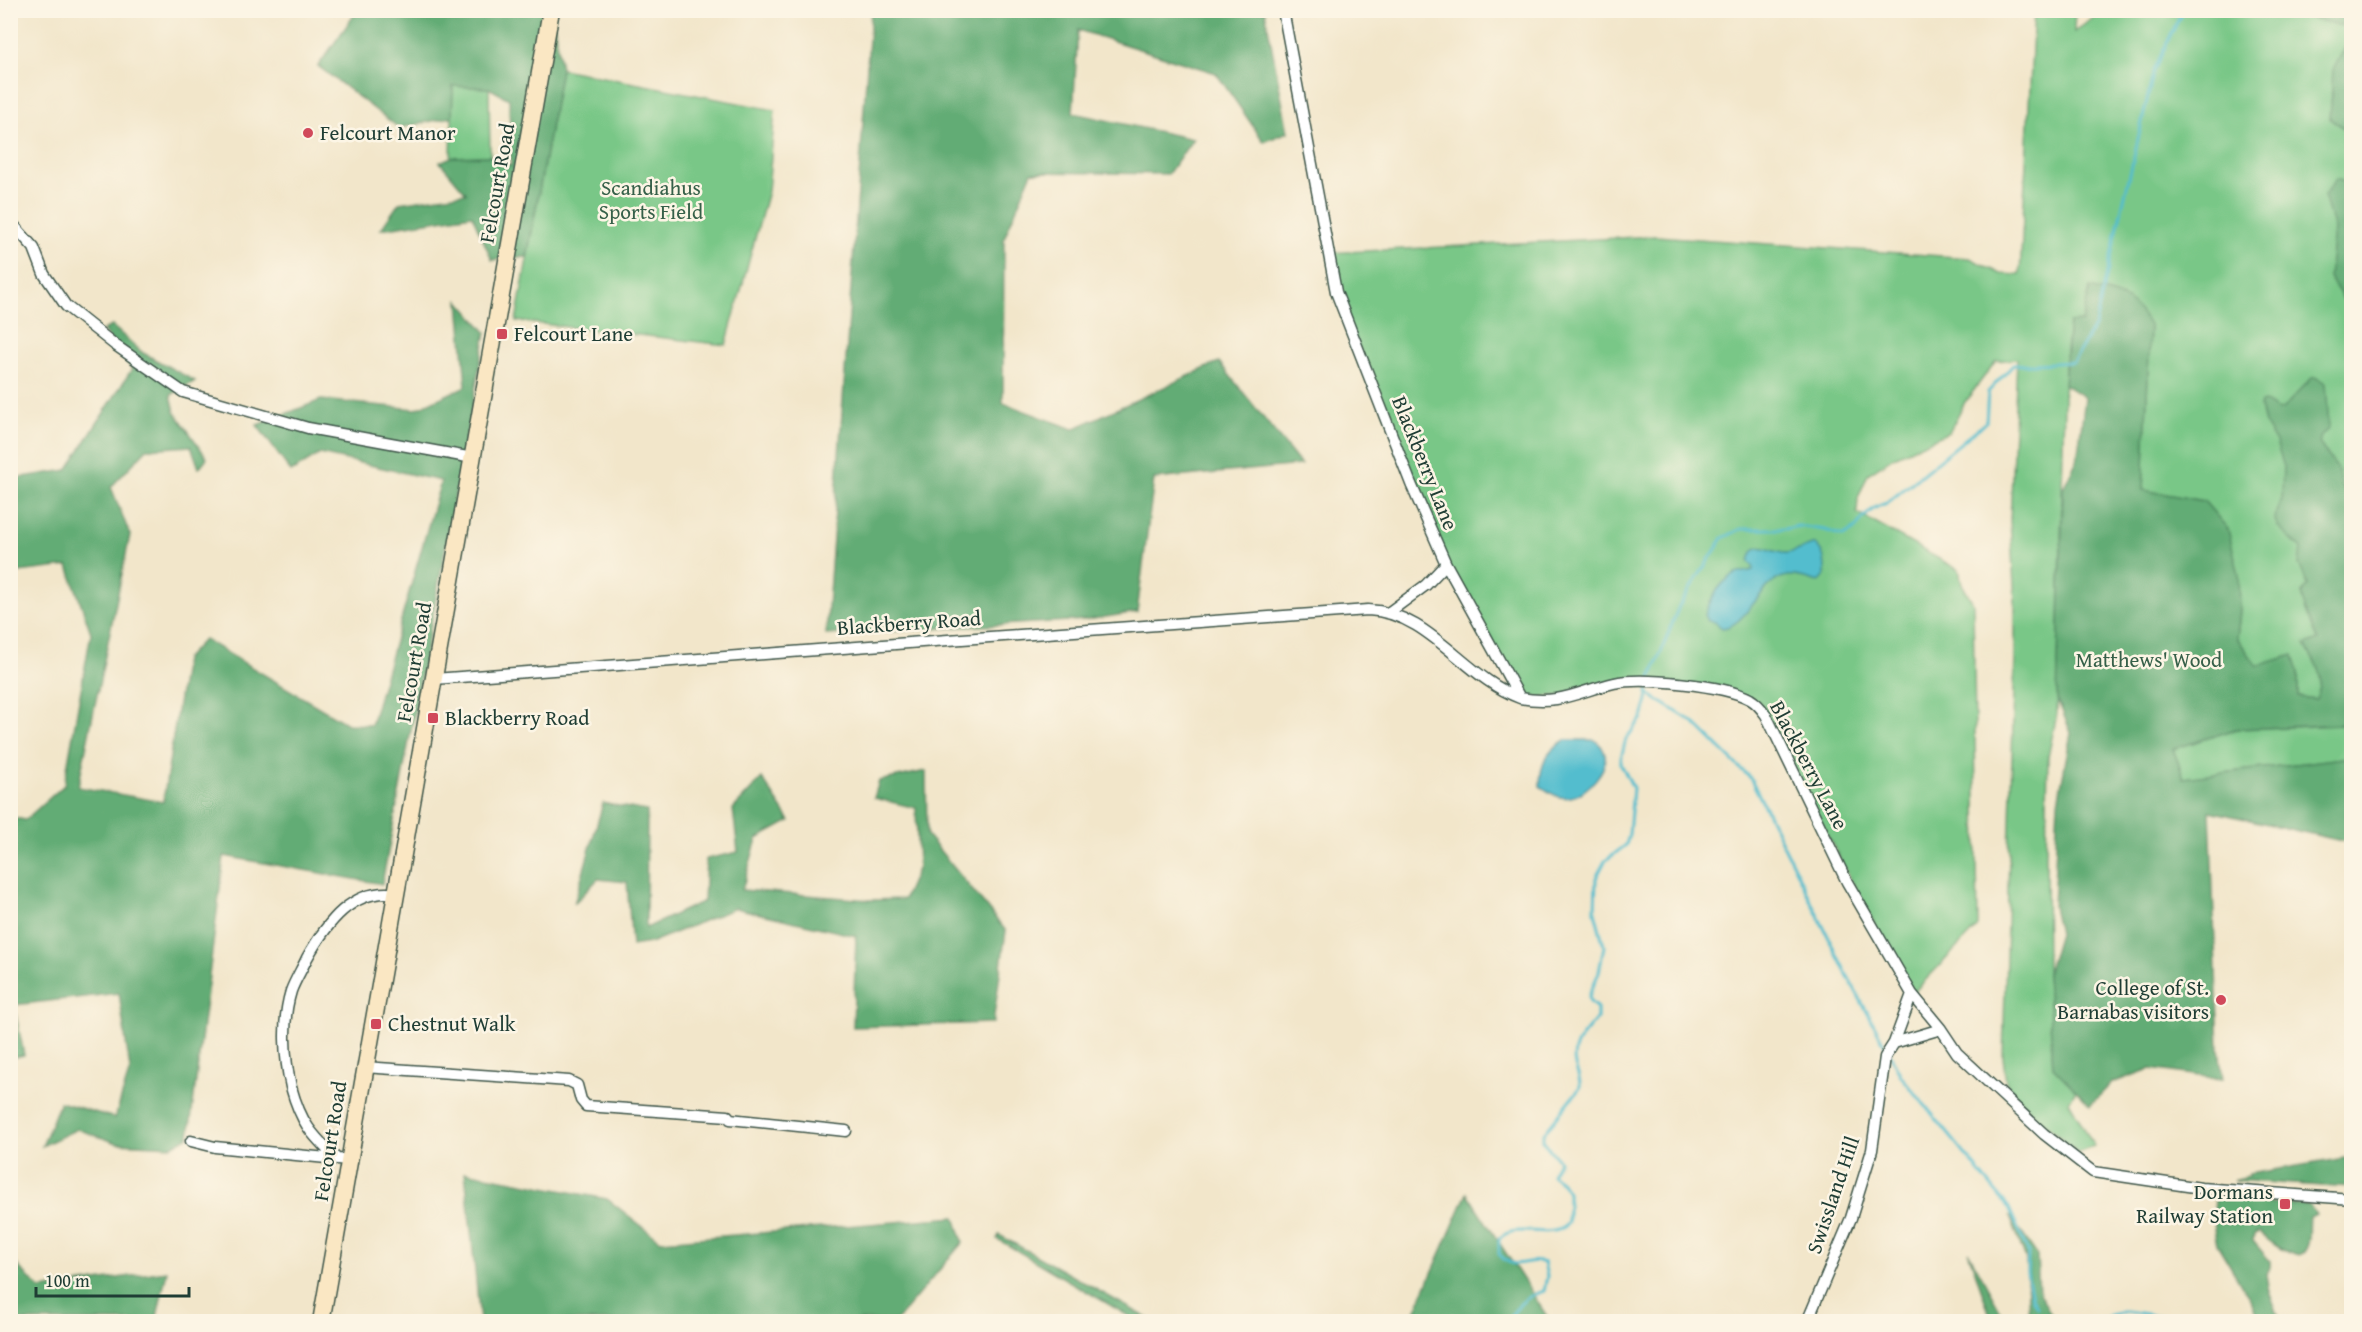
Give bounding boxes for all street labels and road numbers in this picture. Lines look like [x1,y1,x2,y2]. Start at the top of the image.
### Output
street label: Felcourt Road [471,120,522,245]
street label: Blackberry Lane [1384,391,1467,535]
street label: Felcourt Road [388,599,439,724]
street label: Blackberry Road [836,602,983,643]
street label: Blackberry Lane [1762,695,1857,835]
street label: Felcourt Road [305,1078,354,1203]
street label: Swissland Hill [1798,1132,1867,1258]

